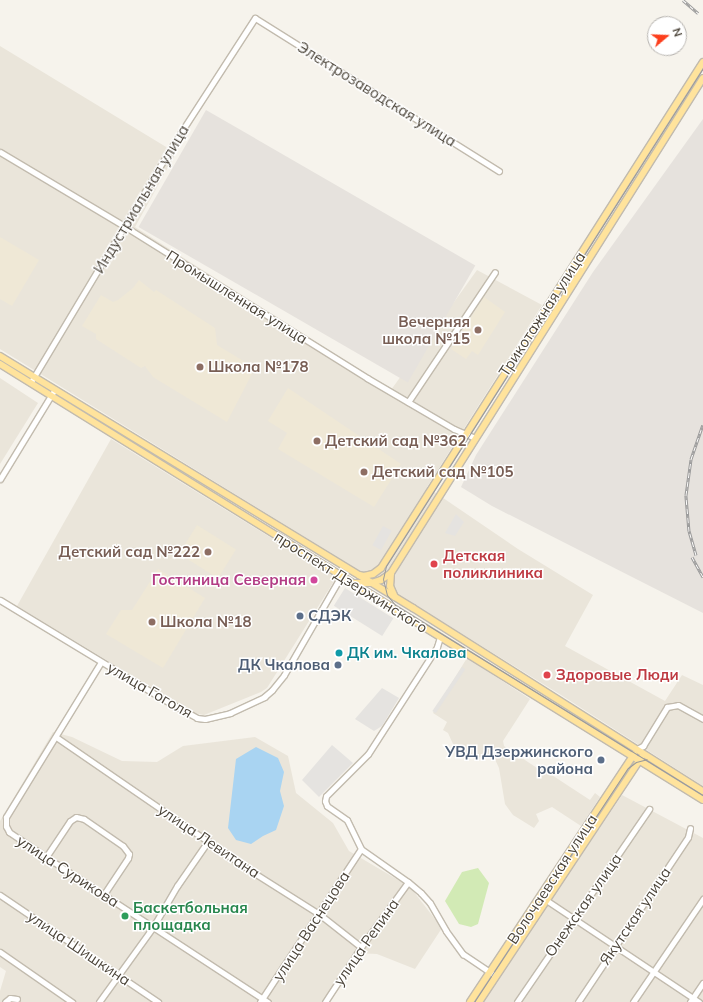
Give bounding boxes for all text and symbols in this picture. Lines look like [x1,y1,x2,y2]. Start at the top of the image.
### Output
north arrow [647,16,687,56]
text: N [669,26,685,39]
street label: Электрозаводская улица [294,38,460,150]
street label: Индустриальная улица [90,122,192,276]
street label: Промышленная улица [163,246,311,348]
street label: Трикотажная улица [495,248,589,380]
place label: Вечерняя школа №15 [382,312,470,347]
marker: Вечерняя школа №15 [473,325,483,335]
place label: Школа №178 [208,358,308,376]
marker: Школа №178 [195,362,205,372]
place label: Детский сад №362 [325,432,466,450]
marker: Детский сад №362 [312,436,322,446]
place label: Детский сад №105 [372,463,513,481]
marker: Детский сад №105 [359,467,369,477]
street label: проспект Дзержинского [271,527,431,637]
place label: Детский сад №222 [59,543,200,561]
place label: Детская поликлиника [443,546,543,581]
marker: Детский сад №222 [203,547,213,557]
marker: Детская поликлиника [428,558,440,570]
place label: Гостиница Северная [152,571,306,589]
marker: Гостиница Северная [309,575,319,585]
place label: СДЭК [308,607,351,625]
marker: СДЭК [295,611,305,621]
place label: Школа №18 [160,613,251,631]
marker: Школа №18 [147,617,157,627]
place label: ДК им. Чкалова [347,644,466,662]
marker: ДК им. Чкалова [334,648,344,658]
place label: ДК Чкалова [238,656,330,674]
street label: улица Гоголя [104,658,196,722]
marker: ДК Чкалова [333,660,343,670]
place label: Здоровые Люди [556,666,679,684]
marker: Здоровые Люди [541,669,553,681]
place label: УВД Дзержинского района [445,742,593,777]
marker: УВД Дзержинского района [596,755,606,765]
street label: улица Левитана [155,800,263,882]
street label: Волочаевская улица [503,811,601,947]
street label: улица Сурикова [14,831,122,911]
street label: Онежская улица [541,850,625,960]
street label: Якутская улица [596,864,674,968]
street label: улица Васнецова [269,868,353,984]
street label: улица Репина [330,895,402,989]
place label: Баскетбольная площадка [133,898,248,933]
street label: улица Шишкина [24,907,134,989]
marker: Баскетбольная площадка [120,911,130,921]

